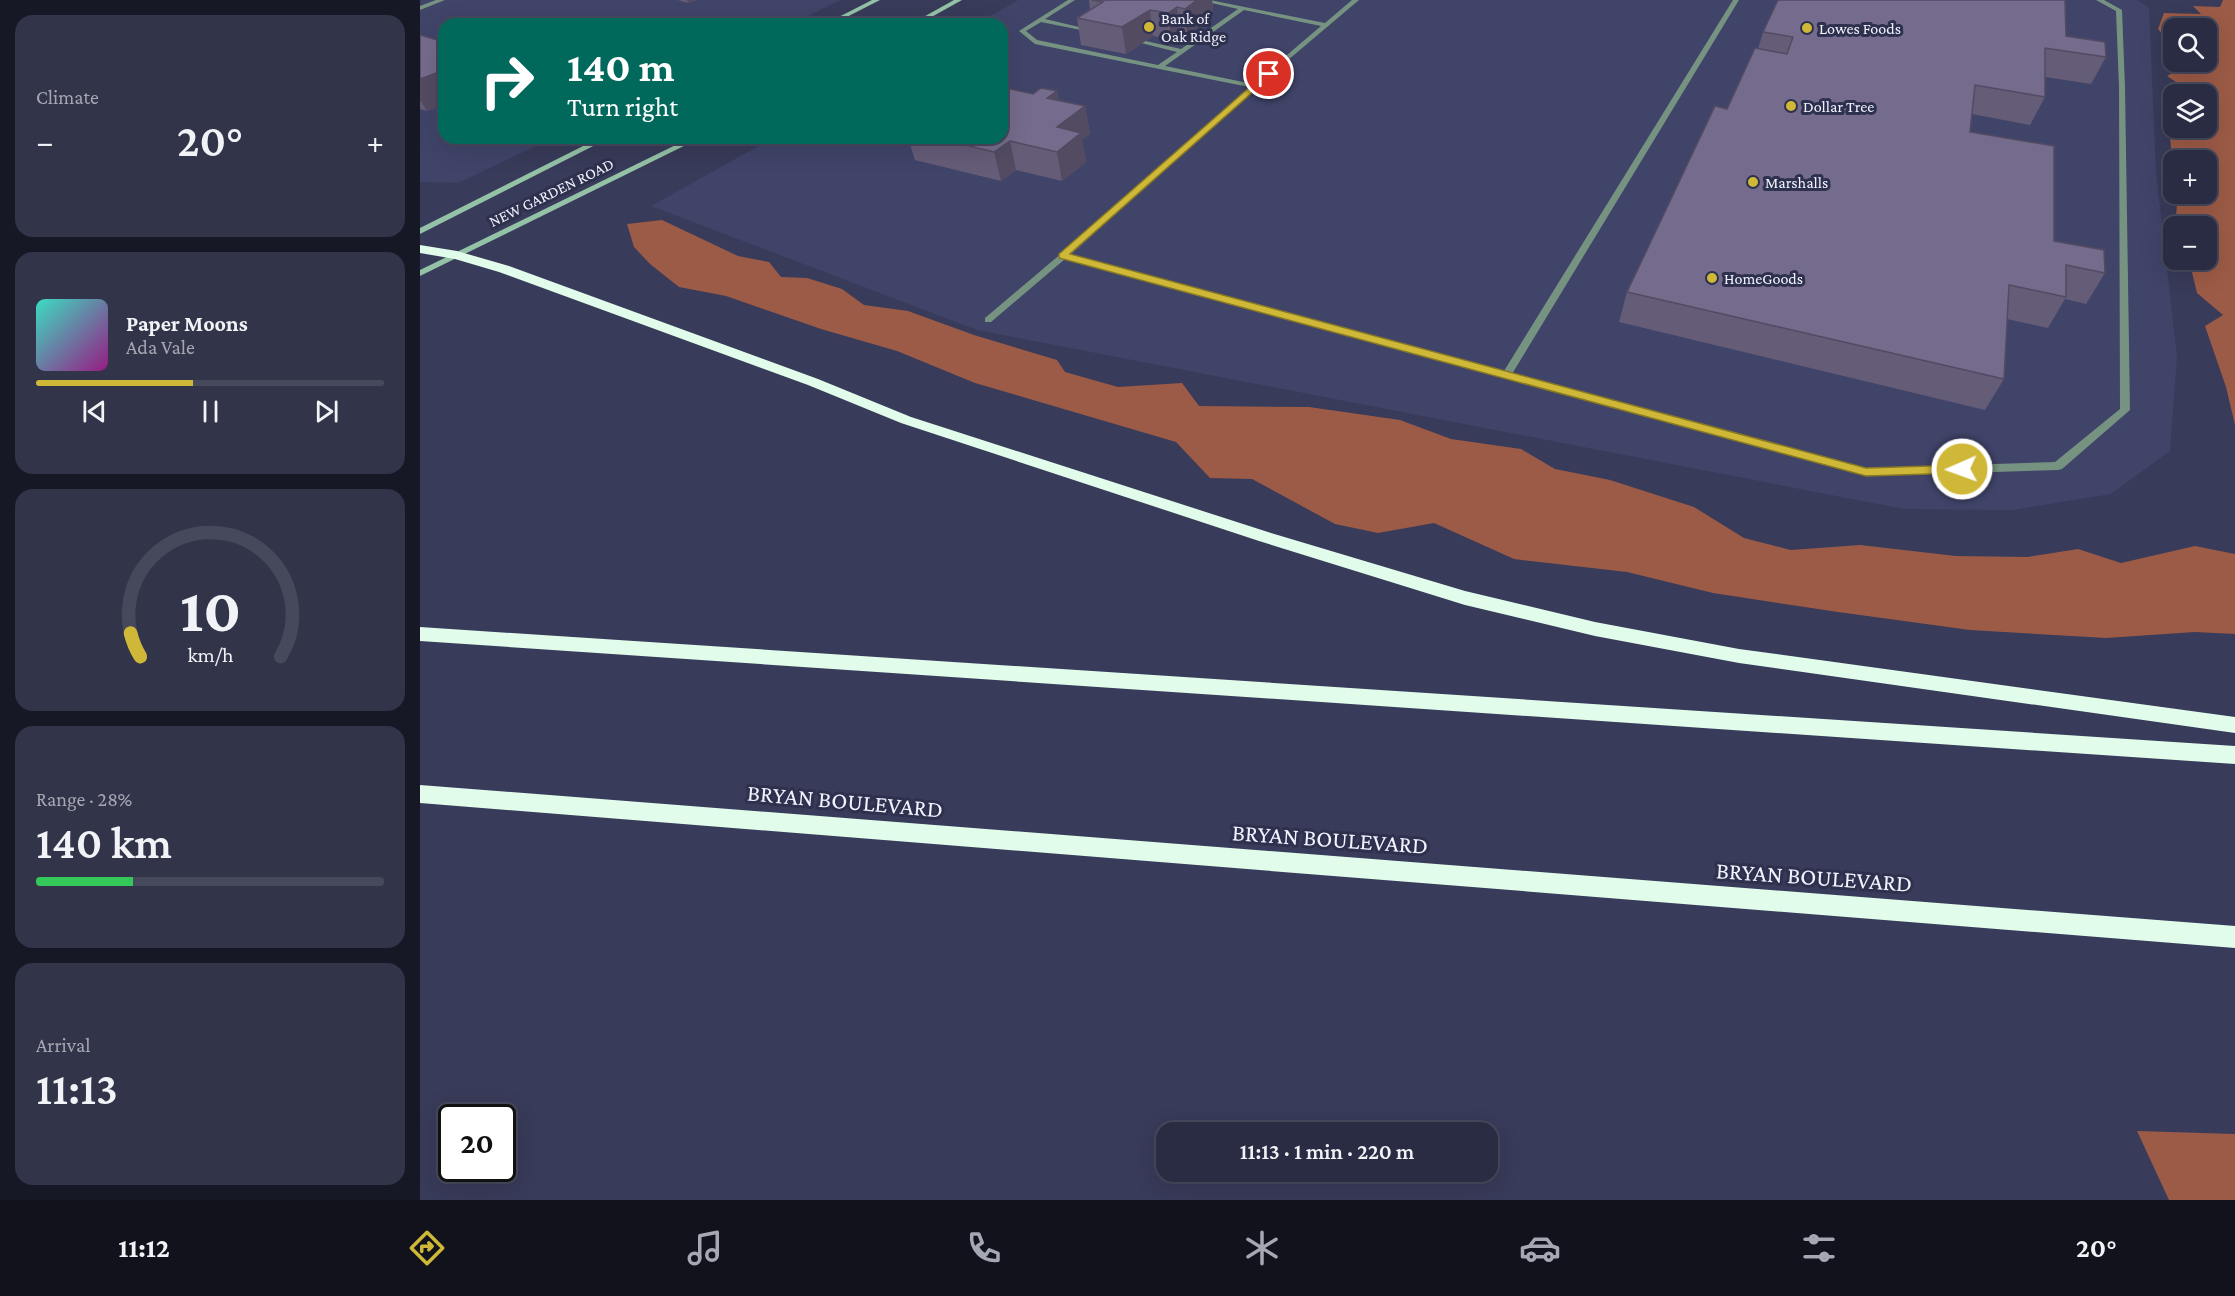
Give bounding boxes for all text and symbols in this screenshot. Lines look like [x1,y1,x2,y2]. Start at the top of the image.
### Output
place label: Bank of Oak Ridge [1161,10,1226,46]
map controls [2163,18,2217,270]
button: search [2163,18,2217,72]
marker: Bank of Oak Ridge [1142,20,1156,34]
place label: Lowes Foods [1819,20,1901,37]
marker: Lowes Foods [1800,21,1814,35]
icon: right [468,42,546,120]
text: 140 m [567,43,675,90]
pin [1243,48,1294,99]
icon: arrive [1252,57,1285,90]
button: layers [2163,84,2217,138]
text: Climate [36,86,99,108]
text: Turn right [567,92,678,122]
place label: Dollar Tree [1803,98,1874,115]
marker: Dollar Tree [1784,99,1798,113]
text: 20° [177,116,243,166]
text: − [36,123,53,160]
text: + [367,123,384,160]
button: + [2163,150,2217,204]
street label: NEW GARDEN ROAD [486,155,616,230]
place label: Marshalls [1765,174,1828,191]
marker: Marshalls [1746,175,1760,189]
button: − [2163,216,2217,270]
place label: HomeGoods [1724,270,1803,287]
marker: HomeGoods [1705,271,1719,285]
text: Paper Moons [126,311,248,336]
text: Ada Vale [126,336,195,358]
icon: previous [78,395,111,428]
icon: pause [194,395,227,428]
icon: next [310,395,343,428]
position arrow [1930,437,1994,501]
text: 10 [179,575,241,644]
text: km/h [187,643,234,667]
street label: BRYAN BOULEVARD [746,778,944,823]
text: Range · 28% [36,788,132,810]
text: 140 km [36,818,172,868]
street label: BRYAN BOULEVARD [1231,818,1429,859]
street label: BRYAN BOULEVARD [1715,856,1913,897]
text: Arrival [36,1034,90,1056]
text: 11:13 [36,1064,118,1114]
speed limit sign: 20 [438,1104,516,1182]
text: 11:13 · 1 min · 220 m [1240,1139,1414,1164]
icon: directions [406,1227,448,1269]
icon: music [684,1227,726,1269]
icon: phone [963,1227,1005,1269]
icon: climate [1241,1227,1283,1269]
icon: car [1519,1227,1561,1269]
icon: filters [1798,1227,1840,1269]
text: 11:12 [118,1233,170,1263]
text: 20° [2076,1233,2117,1263]

